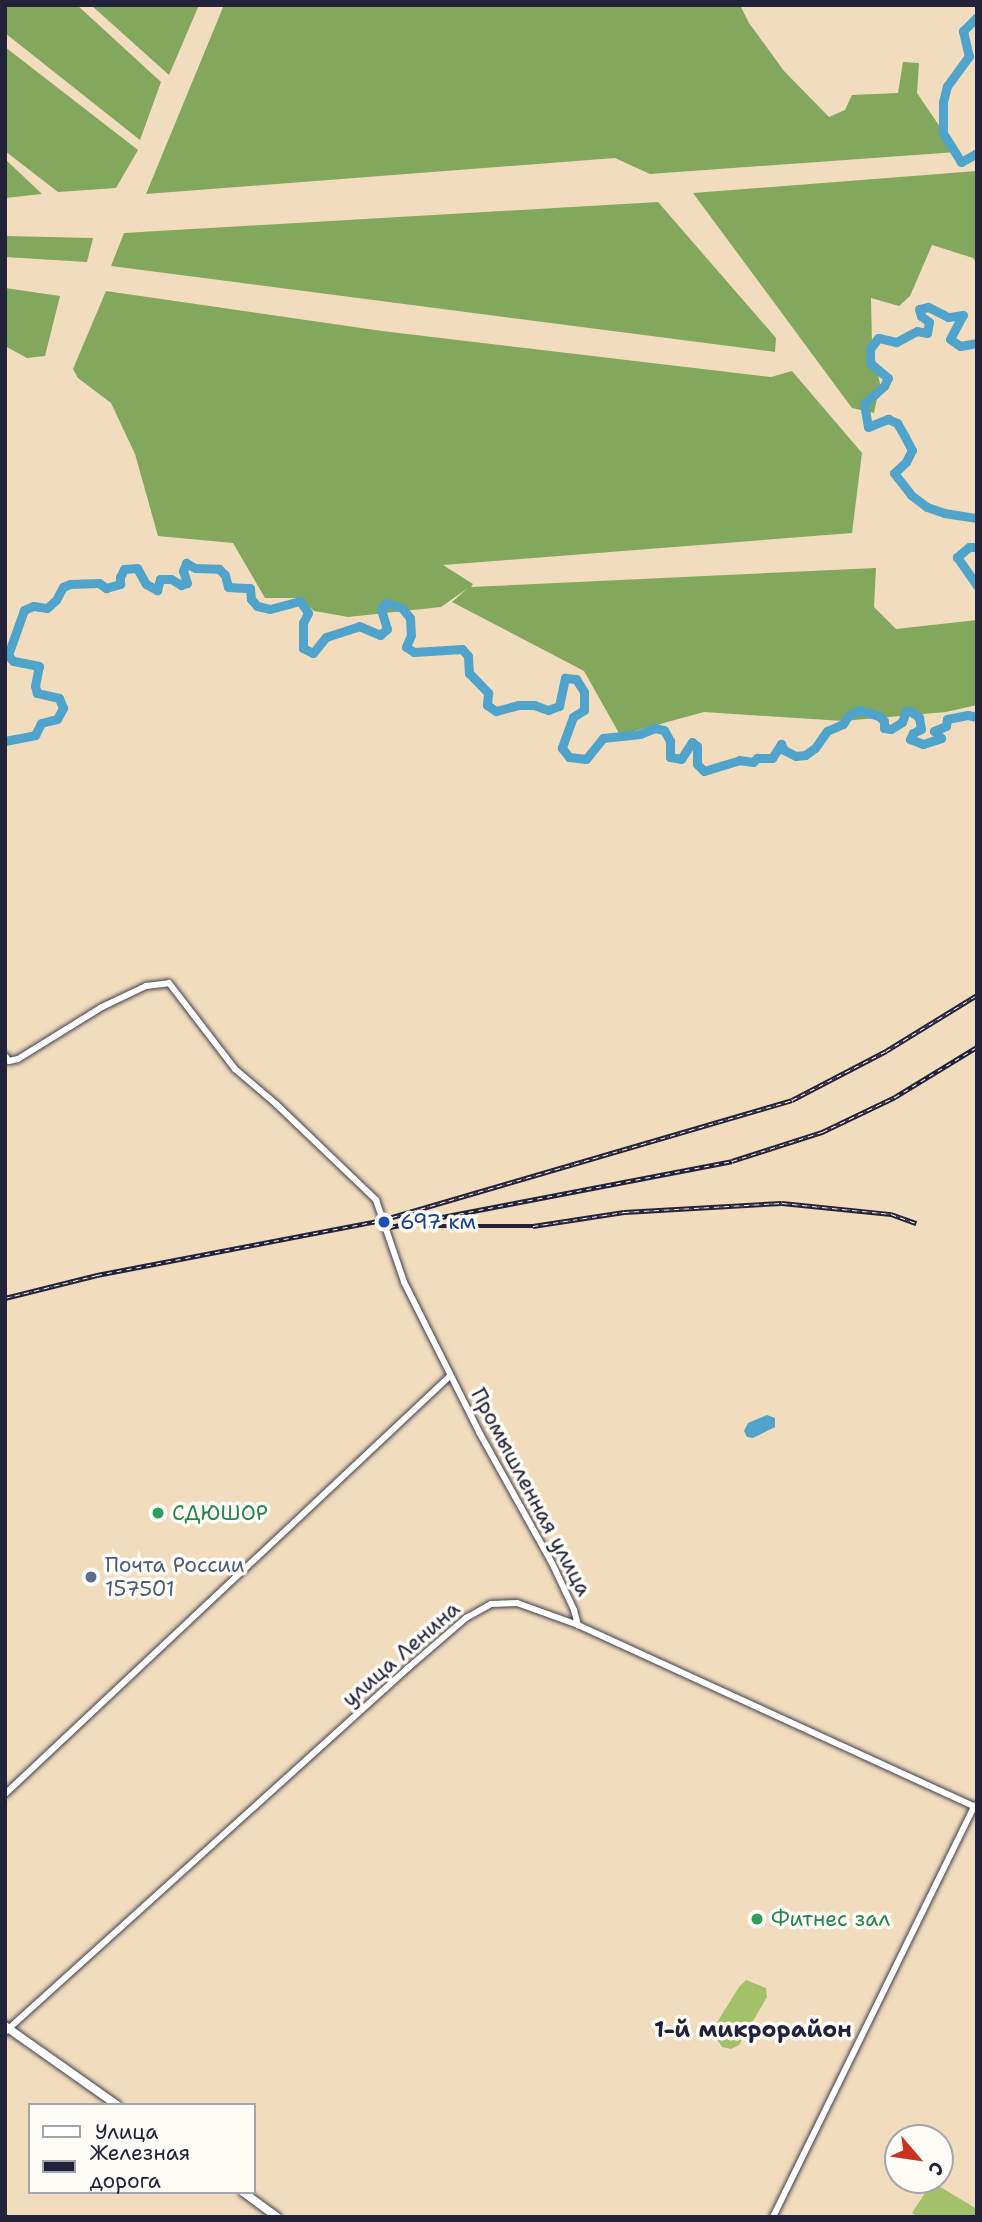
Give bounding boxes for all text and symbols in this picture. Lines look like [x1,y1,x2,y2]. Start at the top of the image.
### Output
place label: 697 км [400,1209,476,1235]
marker: 697 км [374,1212,394,1232]
street label: Промышленная улица [465,1384,597,1600]
place label: СДЮШОР [172,1500,268,1526]
marker: СДЮШОР [150,1505,166,1521]
place label: Почта России 157501 [105,1552,245,1602]
marker: Почта России 157501 [83,1569,99,1585]
street label: улица Ленина [337,1596,465,1712]
place label: Фитнес зал [771,1906,890,1932]
marker: Фитнес зал [749,1911,765,1927]
district label: 1-й микрорайон [654,2015,852,2043]
legend [28,2103,256,2194]
text: Улица [95,2118,158,2146]
north arrow [884,2124,954,2194]
text: Железная дорога [90,2139,190,2195]
text: С [922,2157,950,2180]

